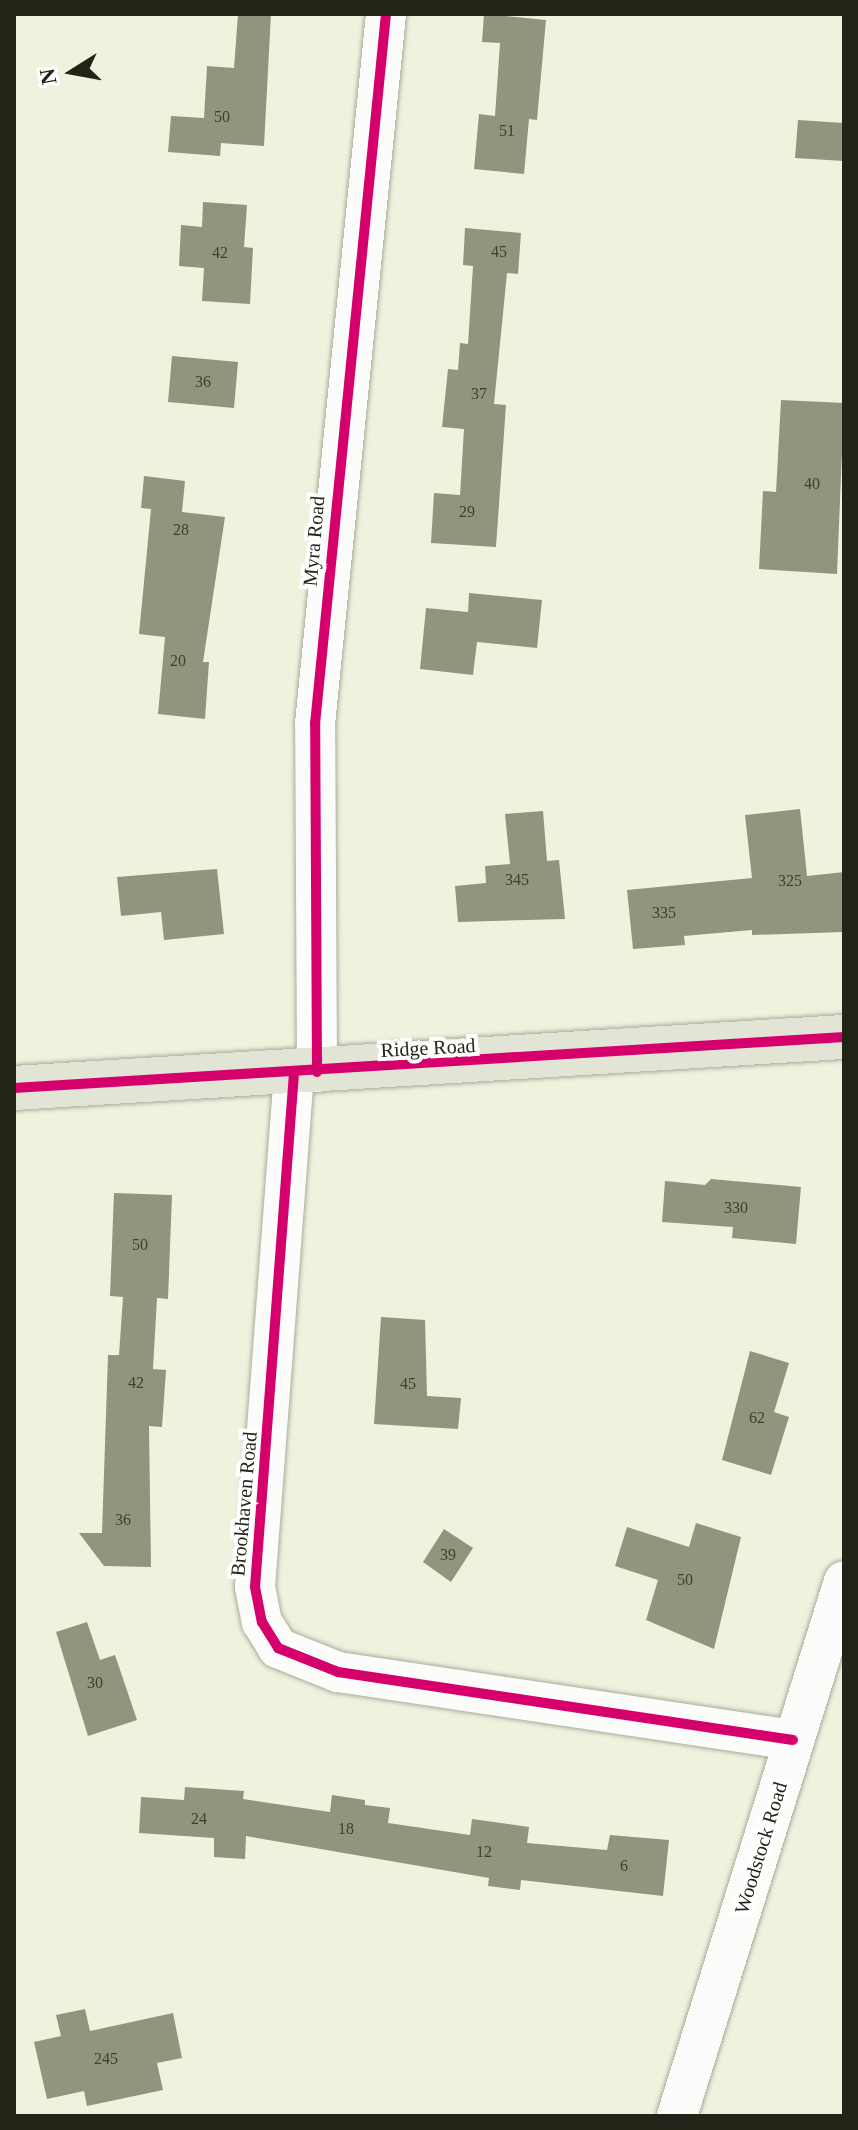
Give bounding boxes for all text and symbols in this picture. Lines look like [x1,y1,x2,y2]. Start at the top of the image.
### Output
north arrow [32,32,112,112]
text: N [34,66,62,87]
house number: 50 [214,107,230,127]
house number: 51 [499,121,515,141]
house number: 45 [491,242,507,262]
house number: 42 [212,243,228,263]
house number: 36 [195,372,211,392]
house number: 37 [471,384,487,404]
house number: 40 [804,474,820,494]
street label: Myra Road [298,495,330,587]
house number: 29 [459,502,475,522]
house number: 28 [173,520,189,540]
house number: 20 [170,651,186,671]
house number: 345 [505,870,529,890]
house number: 325 [778,871,802,891]
house number: 335 [652,903,676,923]
street label: Ridge Road [380,1034,476,1062]
house number: 330 [724,1198,748,1218]
house number: 50 [132,1235,148,1255]
house number: 42 [128,1373,144,1393]
house number: 45 [400,1374,416,1394]
house number: 62 [749,1408,765,1428]
street label: Brookhaven Road [226,1431,262,1577]
house number: 36 [115,1510,131,1530]
house number: 39 [440,1545,456,1565]
house number: 50 [677,1570,693,1590]
house number: 30 [87,1673,103,1693]
street label: Woodstock Road [730,1779,792,1917]
house number: 24 [191,1809,207,1829]
house number: 18 [338,1819,354,1839]
house number: 12 [476,1842,492,1862]
house number: 6 [620,1856,628,1876]
house number: 245 [94,2049,118,2069]

